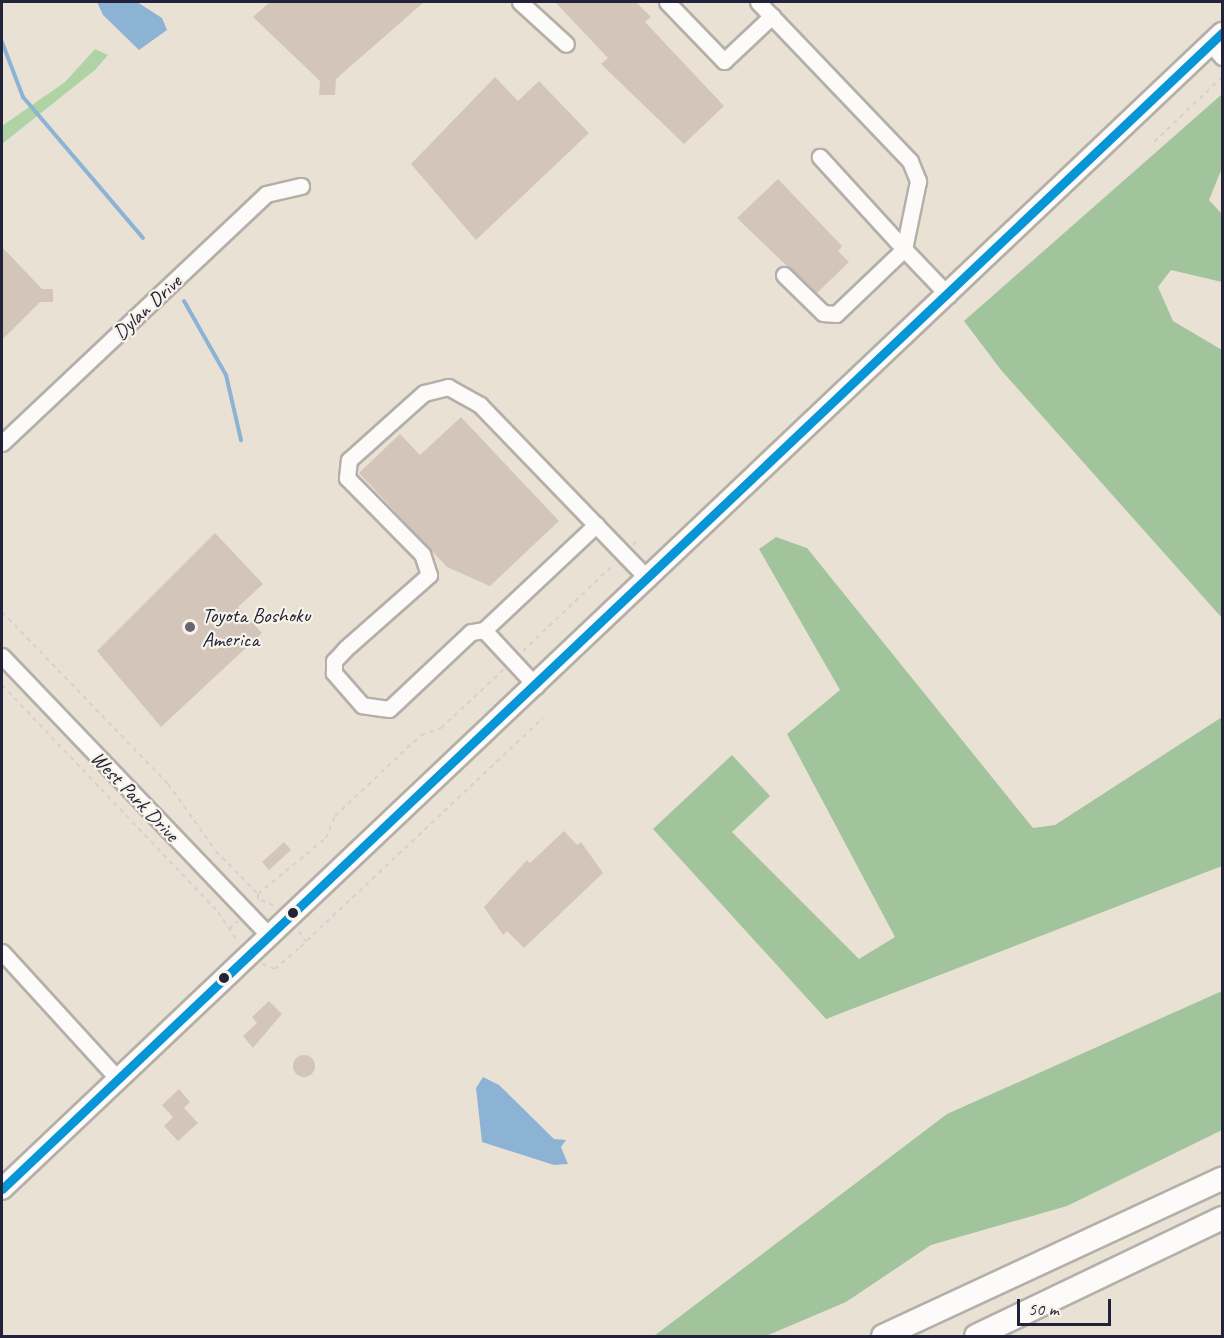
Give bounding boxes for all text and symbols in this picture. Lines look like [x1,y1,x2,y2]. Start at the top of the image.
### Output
street label: Dylan Drive [108,269,186,345]
place label: Toyota Boshoku America [202,602,310,652]
marker: Toyota Boshoku America [183,620,197,634]
street label: West Park Drive [85,745,185,847]
unlabelled marker [287,907,299,919]
unlabelled marker [218,972,230,984]
scale bar [1020,1287,1114,1325]
text: 50 m [1028,1298,1059,1320]

